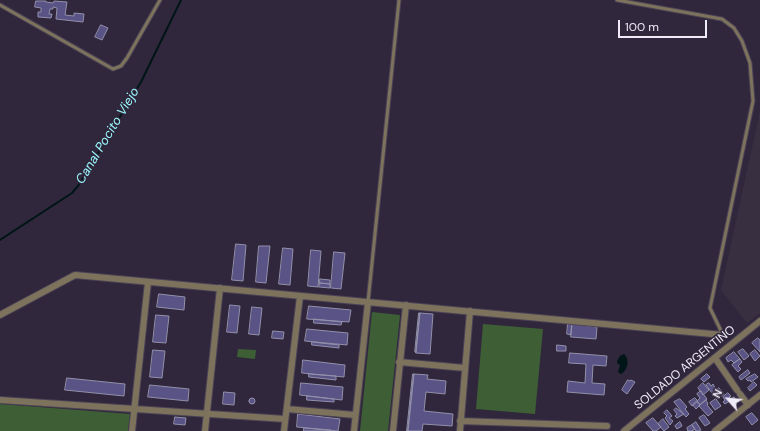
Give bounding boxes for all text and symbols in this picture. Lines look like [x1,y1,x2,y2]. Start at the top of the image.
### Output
scale bar [620,12,709,38]
text: 100 m [625,19,659,35]
water label: Canal Pocito Viejo [73,85,143,187]
street label: SOLDADO ARGENTINO [632,323,738,413]
north arrow [708,379,748,419]

